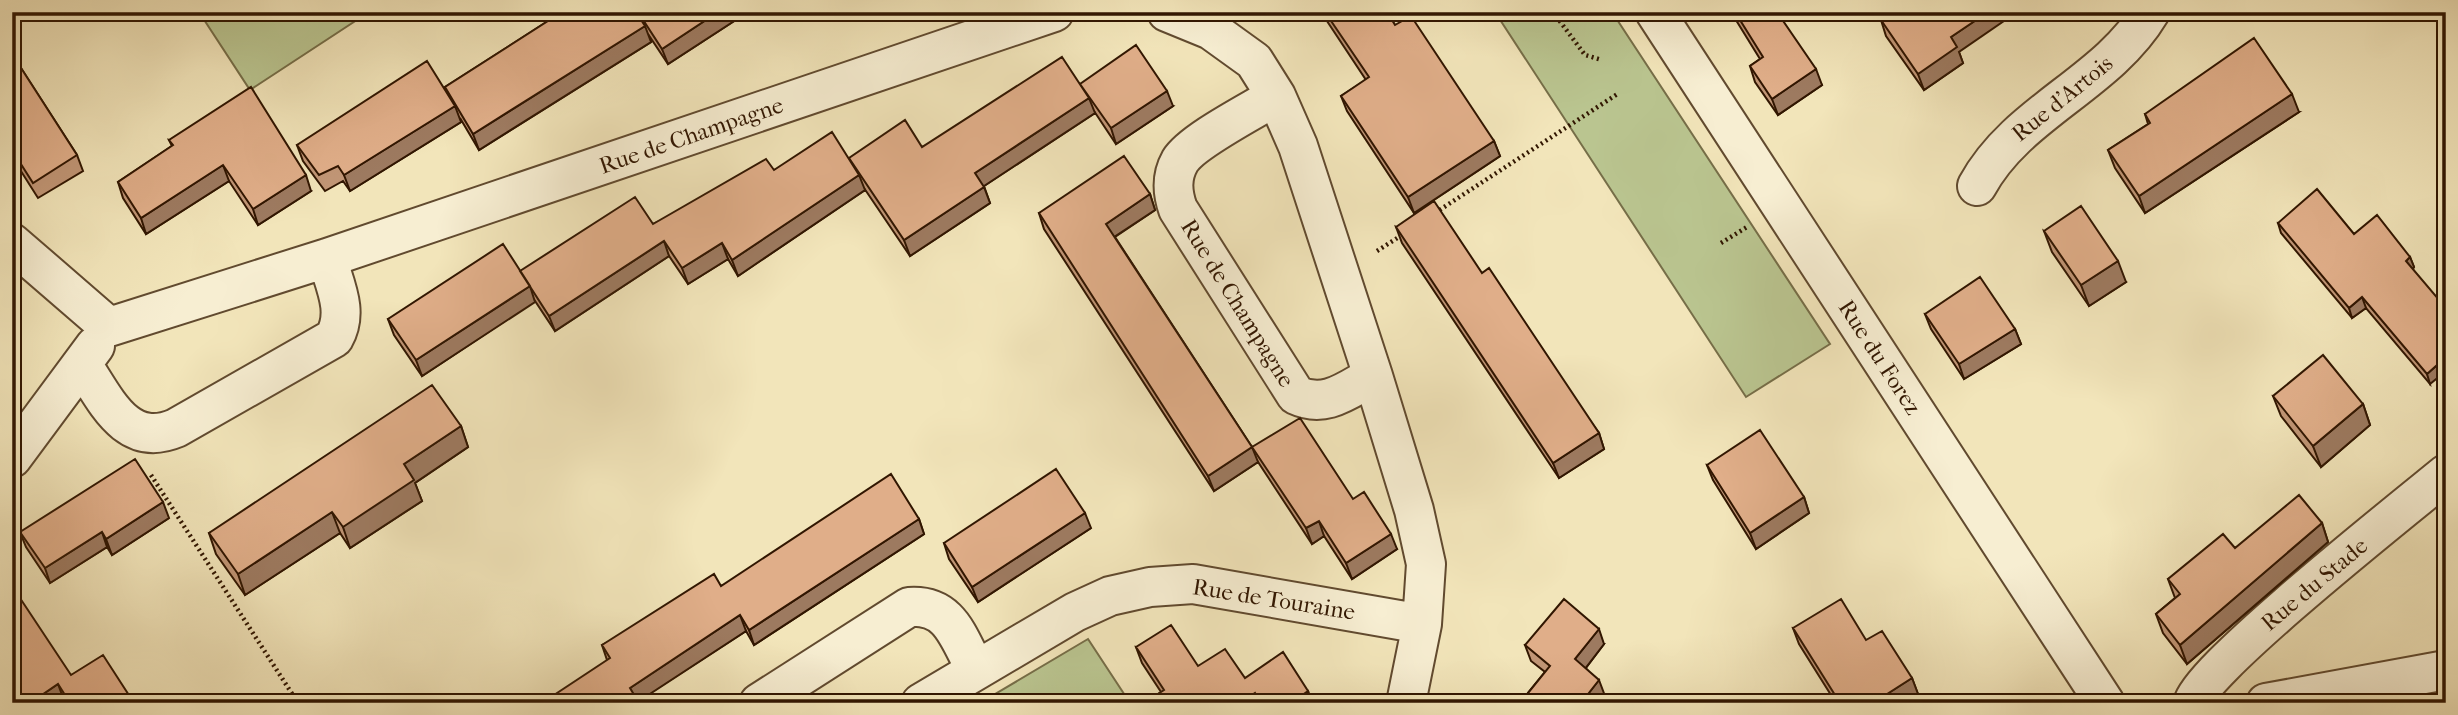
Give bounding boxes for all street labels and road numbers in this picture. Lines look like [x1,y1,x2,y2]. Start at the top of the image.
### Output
street label: Rue d'Artois [2006,50,2118,147]
street label: Rue de Champagne [596,91,787,180]
street label: Rue de Champagne [1175,214,1300,392]
street label: Rue du Forez [1833,295,1927,420]
street label: Rue du Stade [2256,532,2373,637]
street label: Rue de Touraine [1191,573,1357,626]

